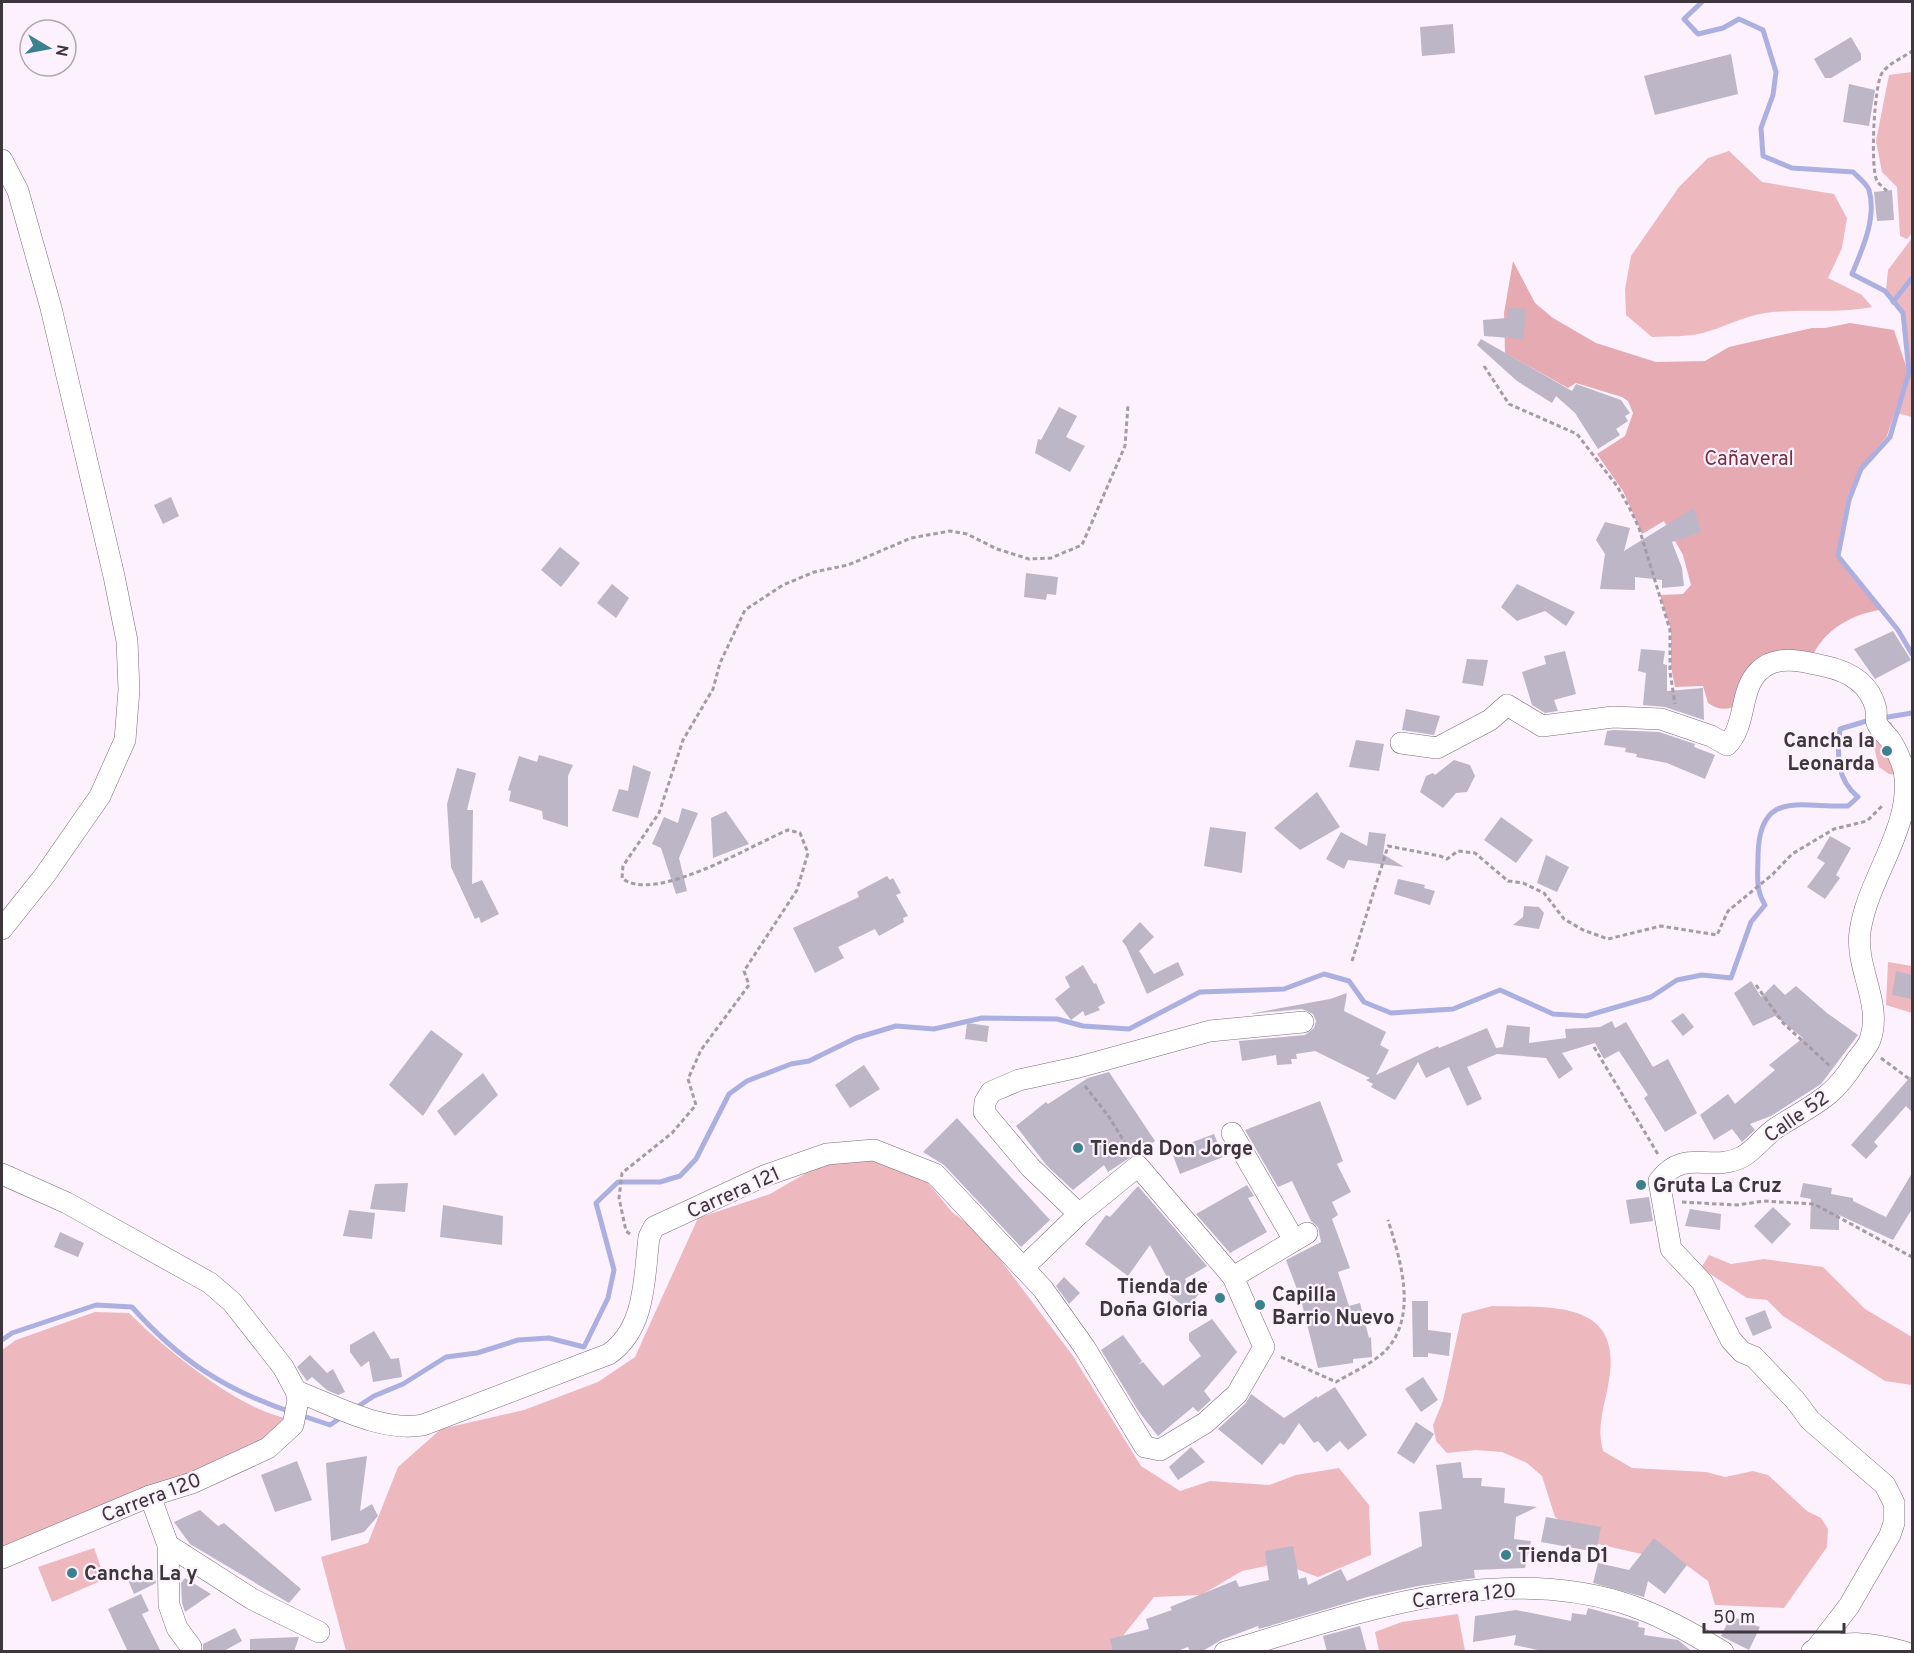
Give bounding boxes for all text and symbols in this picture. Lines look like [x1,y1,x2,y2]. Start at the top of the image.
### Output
north arrow [18,18,78,78]
text: N [50,43,72,58]
park label: Cañaveral [1704,447,1794,473]
place label: Cancha la Leonarda [1783,729,1875,778]
marker: Cancha la Leonarda [1880,744,1894,758]
street label: Calle 52 [1759,1086,1835,1150]
place label: Tienda Don Jorge [1090,1137,1253,1163]
marker: Tienda Don Jorge [1071,1141,1085,1155]
street label: Carrera 121 [683,1162,785,1226]
place label: Gruta La Cruz [1653,1174,1782,1200]
marker: Gruta La Cruz [1634,1178,1648,1192]
place label: Tienda de Doña Gloria [1099,1275,1208,1324]
place label: Capilla Barrio Nuevo [1272,1283,1395,1332]
marker: Tienda de Doña Gloria [1213,1291,1227,1305]
marker: Capilla Barrio Nuevo [1253,1298,1267,1312]
street label: Carrera 120 [98,1468,205,1530]
place label: Tienda D1 [1518,1544,1609,1570]
marker: Tienda D1 [1499,1548,1513,1562]
place label: Cancha La y [84,1562,198,1588]
marker: Cancha La y [65,1566,79,1580]
street label: Carrera 120 [1411,1579,1518,1615]
scale bar [1704,1596,1844,1634]
text: 50 m [1713,1607,1755,1630]

